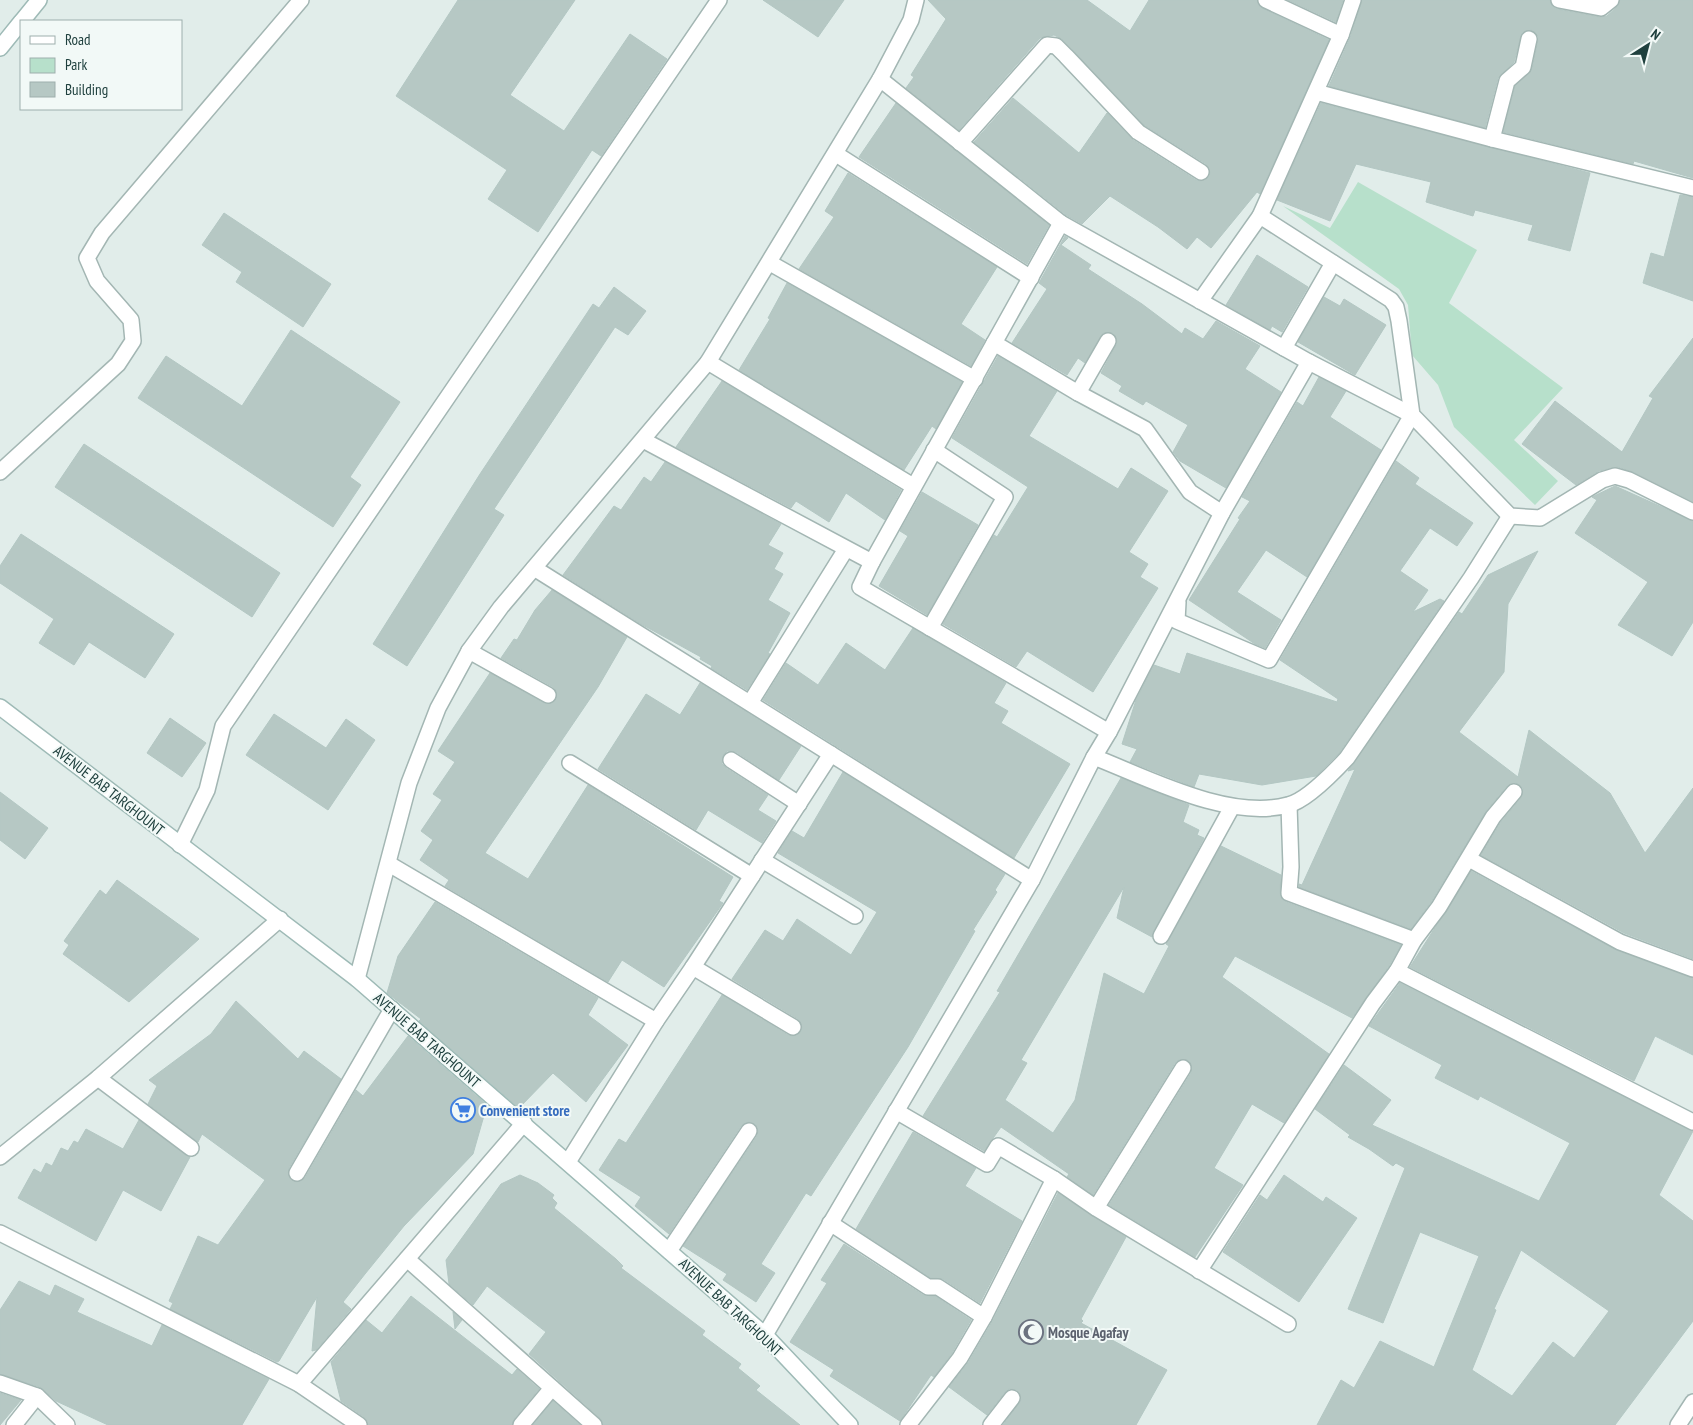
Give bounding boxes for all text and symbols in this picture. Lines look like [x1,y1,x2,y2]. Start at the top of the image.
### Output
legend [20,20,182,110]
north arrow [1623,20,1673,70]
text: N [1647,25,1664,44]
text: Road [65,30,91,49]
text: Park [65,55,87,74]
text: Building [65,80,108,99]
street label: AVENUE BAB TARGHOUNT [50,741,168,839]
street label: AVENUE BAB TARGHOUNT [370,988,485,1092]
supermarket icon: Convenient store [450,1097,476,1123]
place label: Convenient store [480,1101,570,1120]
street label: AVENUE BAB TARGHOUNT [675,1254,787,1360]
mosque icon: Mosque Agafay [1018,1319,1044,1345]
place label: Mosque Agafay [1048,1323,1130,1342]

